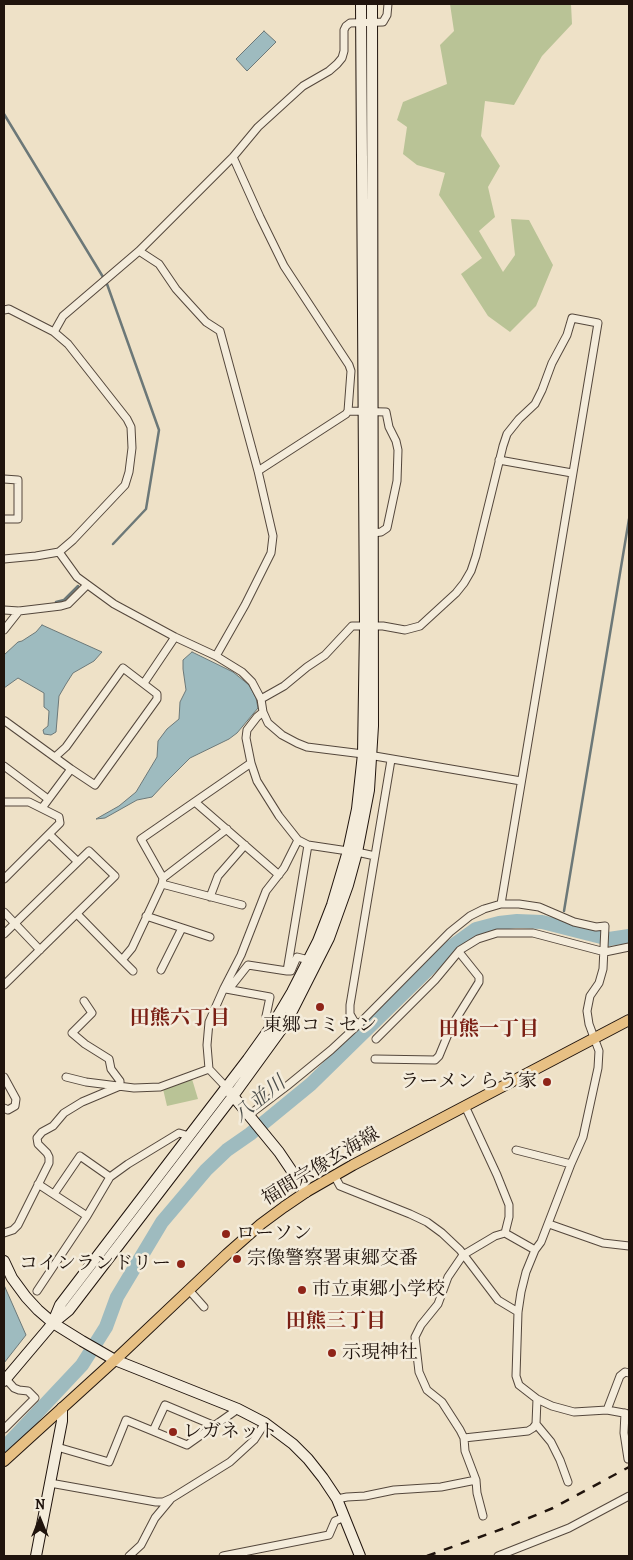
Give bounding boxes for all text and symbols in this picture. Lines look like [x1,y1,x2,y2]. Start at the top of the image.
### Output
marker: 東郷コミセン [314,1001,326,1013]
district label: 田熊六丁目 [130,1007,230,1031]
place label: 東郷コミセン [263,1015,377,1037]
district label: 田熊一丁目 [439,1018,539,1042]
place label: ラーメン らう家 [400,1071,537,1093]
water label: 八並川 [229,1072,291,1128]
marker: ラーメン らう家 [541,1076,553,1088]
street label: 福間宗像玄海線 [258,1123,384,1211]
place label: ローソン [236,1223,312,1245]
marker: ローソン [220,1228,232,1240]
place label: 宗像警察署東郷交番 [247,1248,418,1270]
place label: コインランドリー [19,1253,171,1275]
marker: 宗像警察署東郷交番 [231,1253,243,1265]
marker: コインランドリー [175,1258,187,1270]
place label: 市立東郷小学校 [312,1279,445,1301]
marker: 市立東郷小学校 [296,1284,308,1296]
district label: 田熊三丁目 [286,1310,386,1334]
place label: 示現神社 [342,1342,418,1364]
marker: 示現神社 [326,1347,338,1359]
place label: レガネット [183,1421,278,1443]
marker: レガネット [167,1426,179,1438]
north arrow [15,1495,65,1545]
text: N [35,1495,45,1514]

